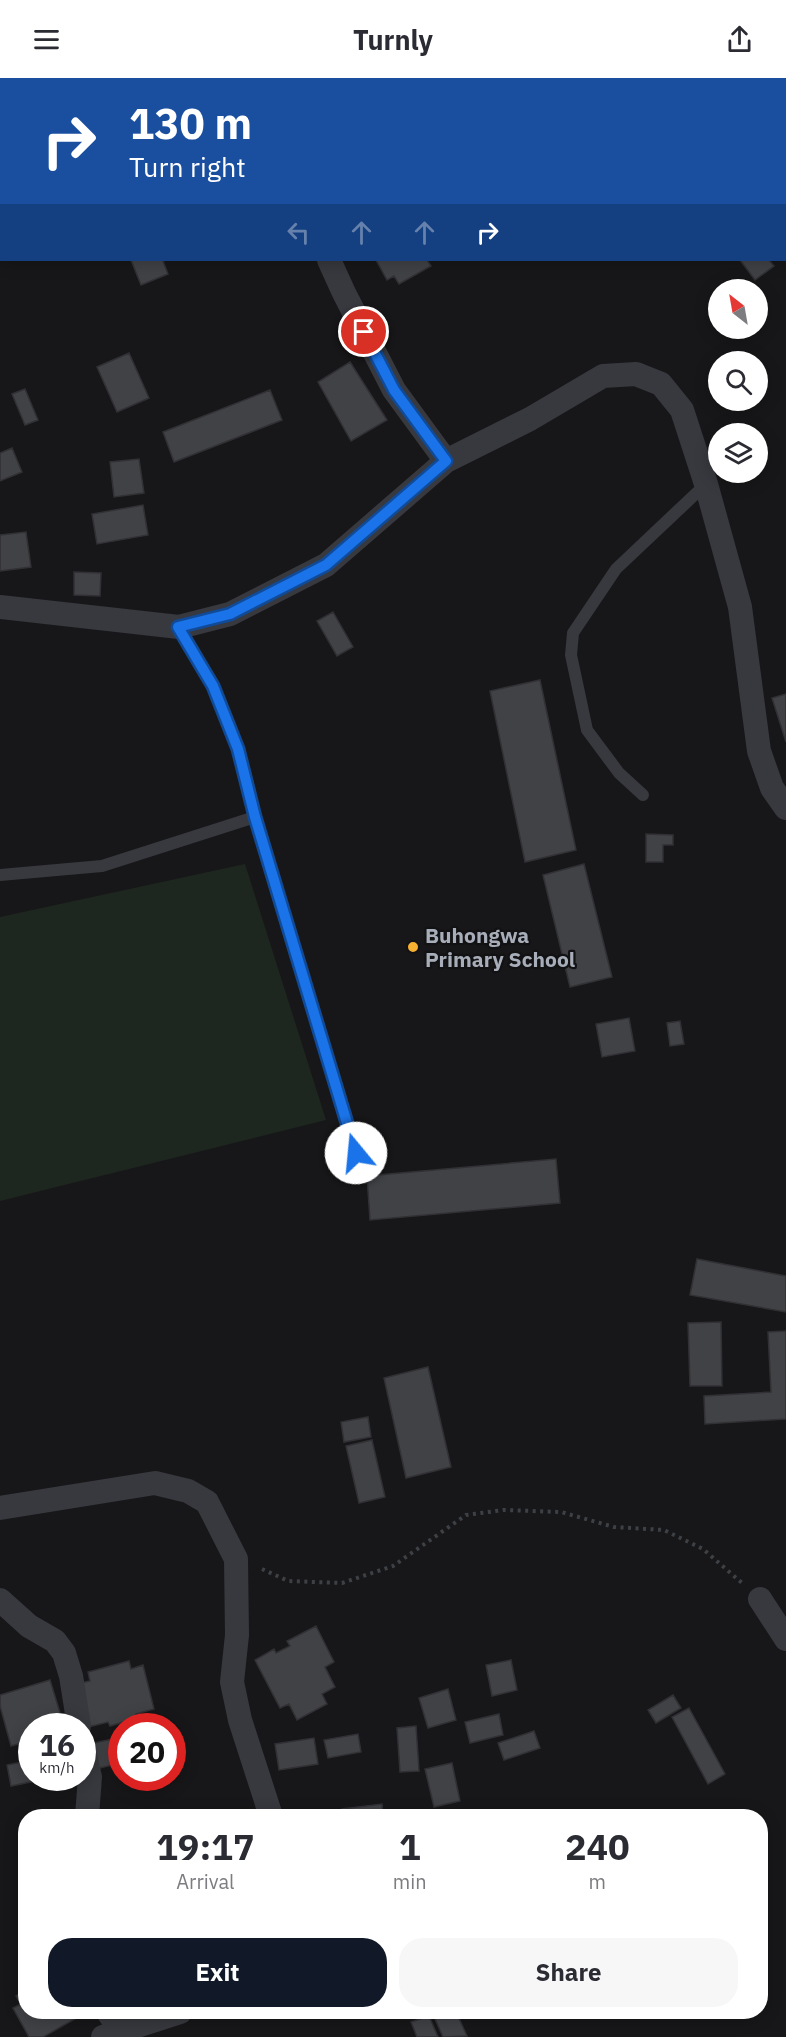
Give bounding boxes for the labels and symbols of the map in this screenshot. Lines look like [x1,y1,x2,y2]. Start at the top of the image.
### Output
north arrow [708,279,768,339]
pin [338,306,389,357]
place label: Buhongwa Primary School [425,921,575,973]
marker: Buhongwa Primary School [406,940,420,954]
position arrow [324,1121,388,1185]
speed limit sign: 20 [108,1713,186,1791]

